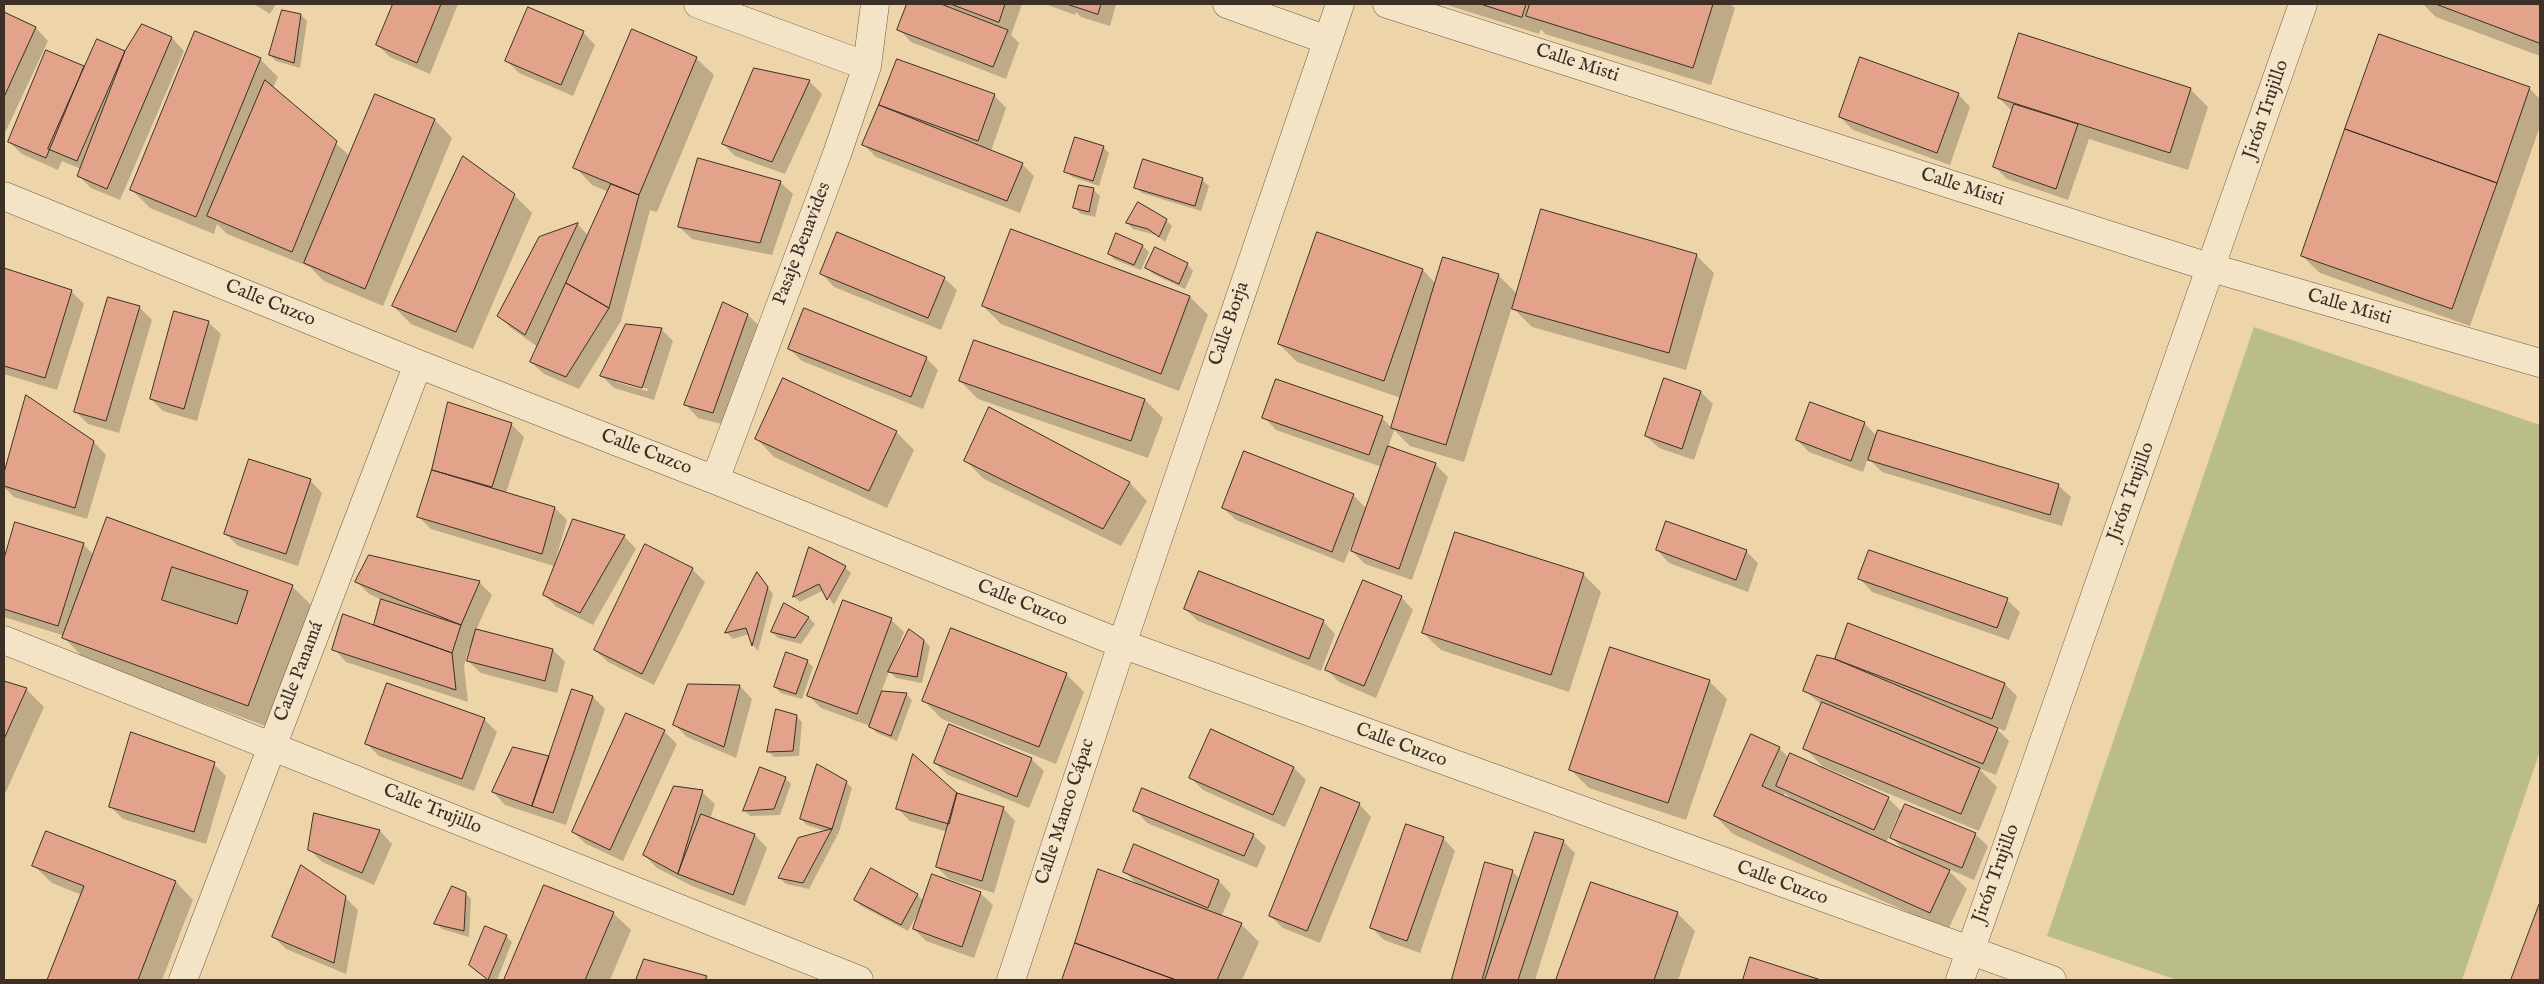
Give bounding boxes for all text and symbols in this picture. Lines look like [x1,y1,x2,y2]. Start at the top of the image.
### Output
street label: Calle Misti [1532,40,1622,88]
street label: Jirón Trujillo [2239,57,2295,163]
street label: Calle Misti [1917,164,2007,212]
street label: Pasaje Benavides [769,179,837,309]
street label: Calle Cuzco [221,276,319,332]
street label: Calle Borja [1205,279,1255,369]
street label: Calle Misti [2304,285,2394,331]
street label: Calle Cuzco [597,425,695,481]
street label: Jirón Trujillo [2104,439,2160,545]
street label: Calle Cuzco [973,576,1071,632]
street label: Calle Panamá [270,619,330,725]
street label: Calle Cuzco [1352,719,1450,773]
street label: Calle Manco Cápac [1032,736,1100,888]
street label: Calle Trujillo [379,780,485,840]
street label: Jirón Trujillo [1969,821,2025,927]
street label: Calle Cuzco [1733,857,1831,911]

